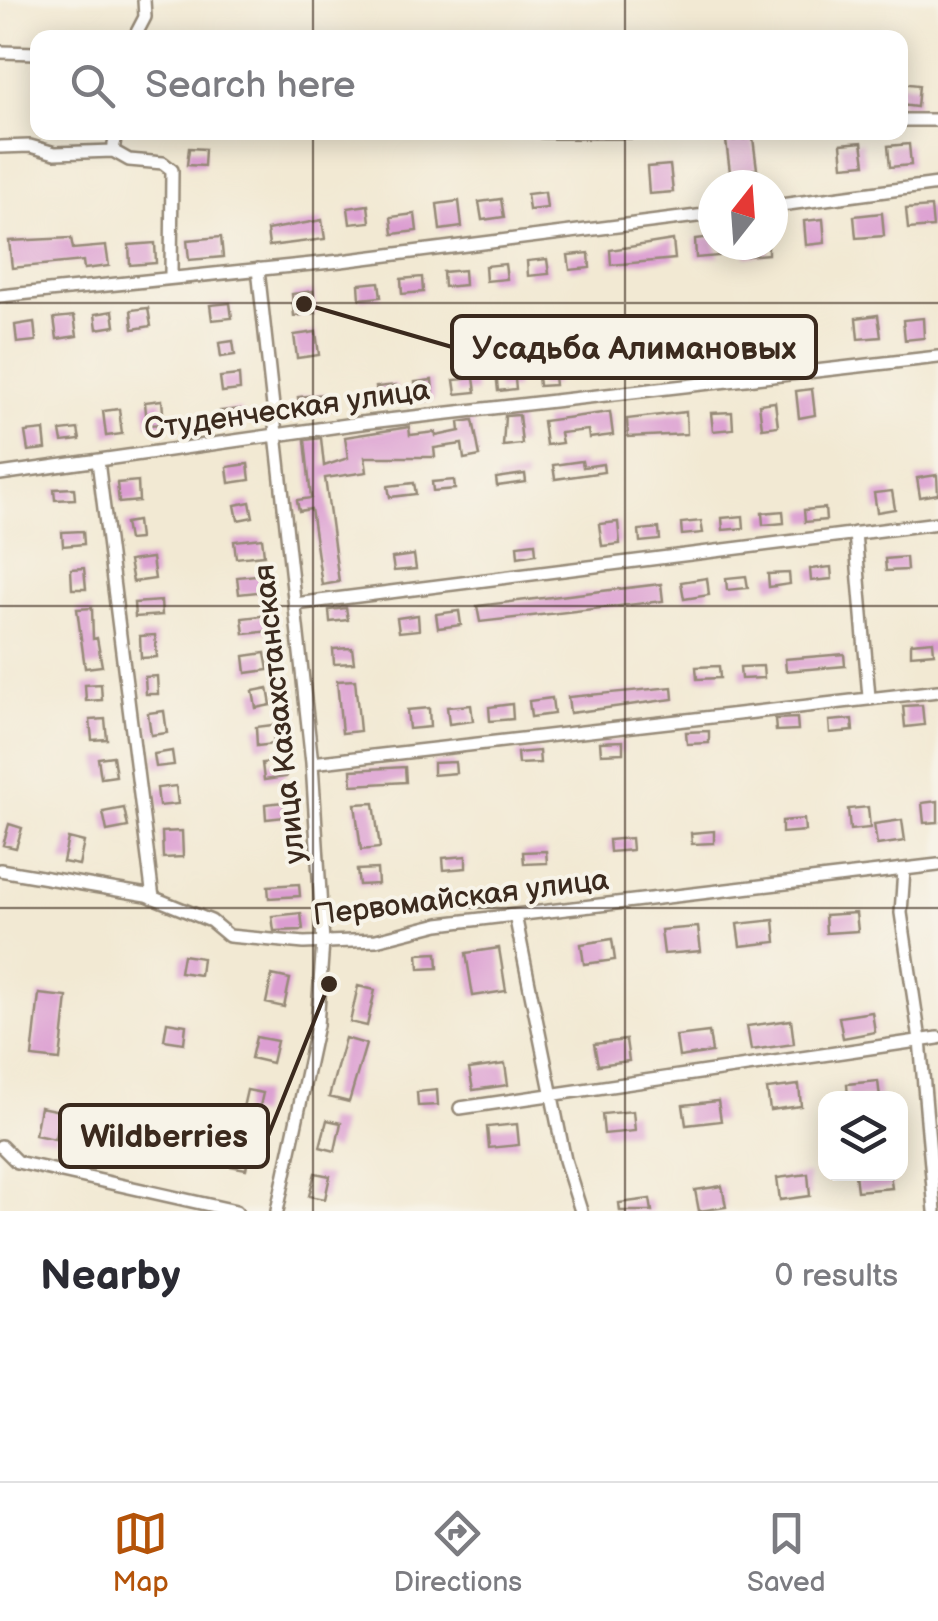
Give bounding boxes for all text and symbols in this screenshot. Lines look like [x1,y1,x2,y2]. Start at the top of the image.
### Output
search box [30,30,908,140]
icon: search [65,58,120,113]
text: Search here [145,63,356,108]
north arrow [698,170,788,260]
callout: Усадьба Алимановых [452,316,816,378]
text: Усадьба Алимановых [472,330,796,369]
street label: Студенческая улица [142,372,432,448]
street label: улица Казахстанская [246,562,314,866]
street label: Первомайская улица [311,862,611,934]
map controls [818,1091,908,1181]
button: layers [818,1091,908,1181]
callout: Wildberries [60,1105,268,1167]
text: Wildberries [80,1118,248,1157]
text: Nearby [40,1251,180,1302]
text: 0 results [775,1257,898,1296]
tab: Map [112,1506,169,1599]
tab: Directions [393,1506,522,1599]
tab: Saved [747,1506,826,1599]

